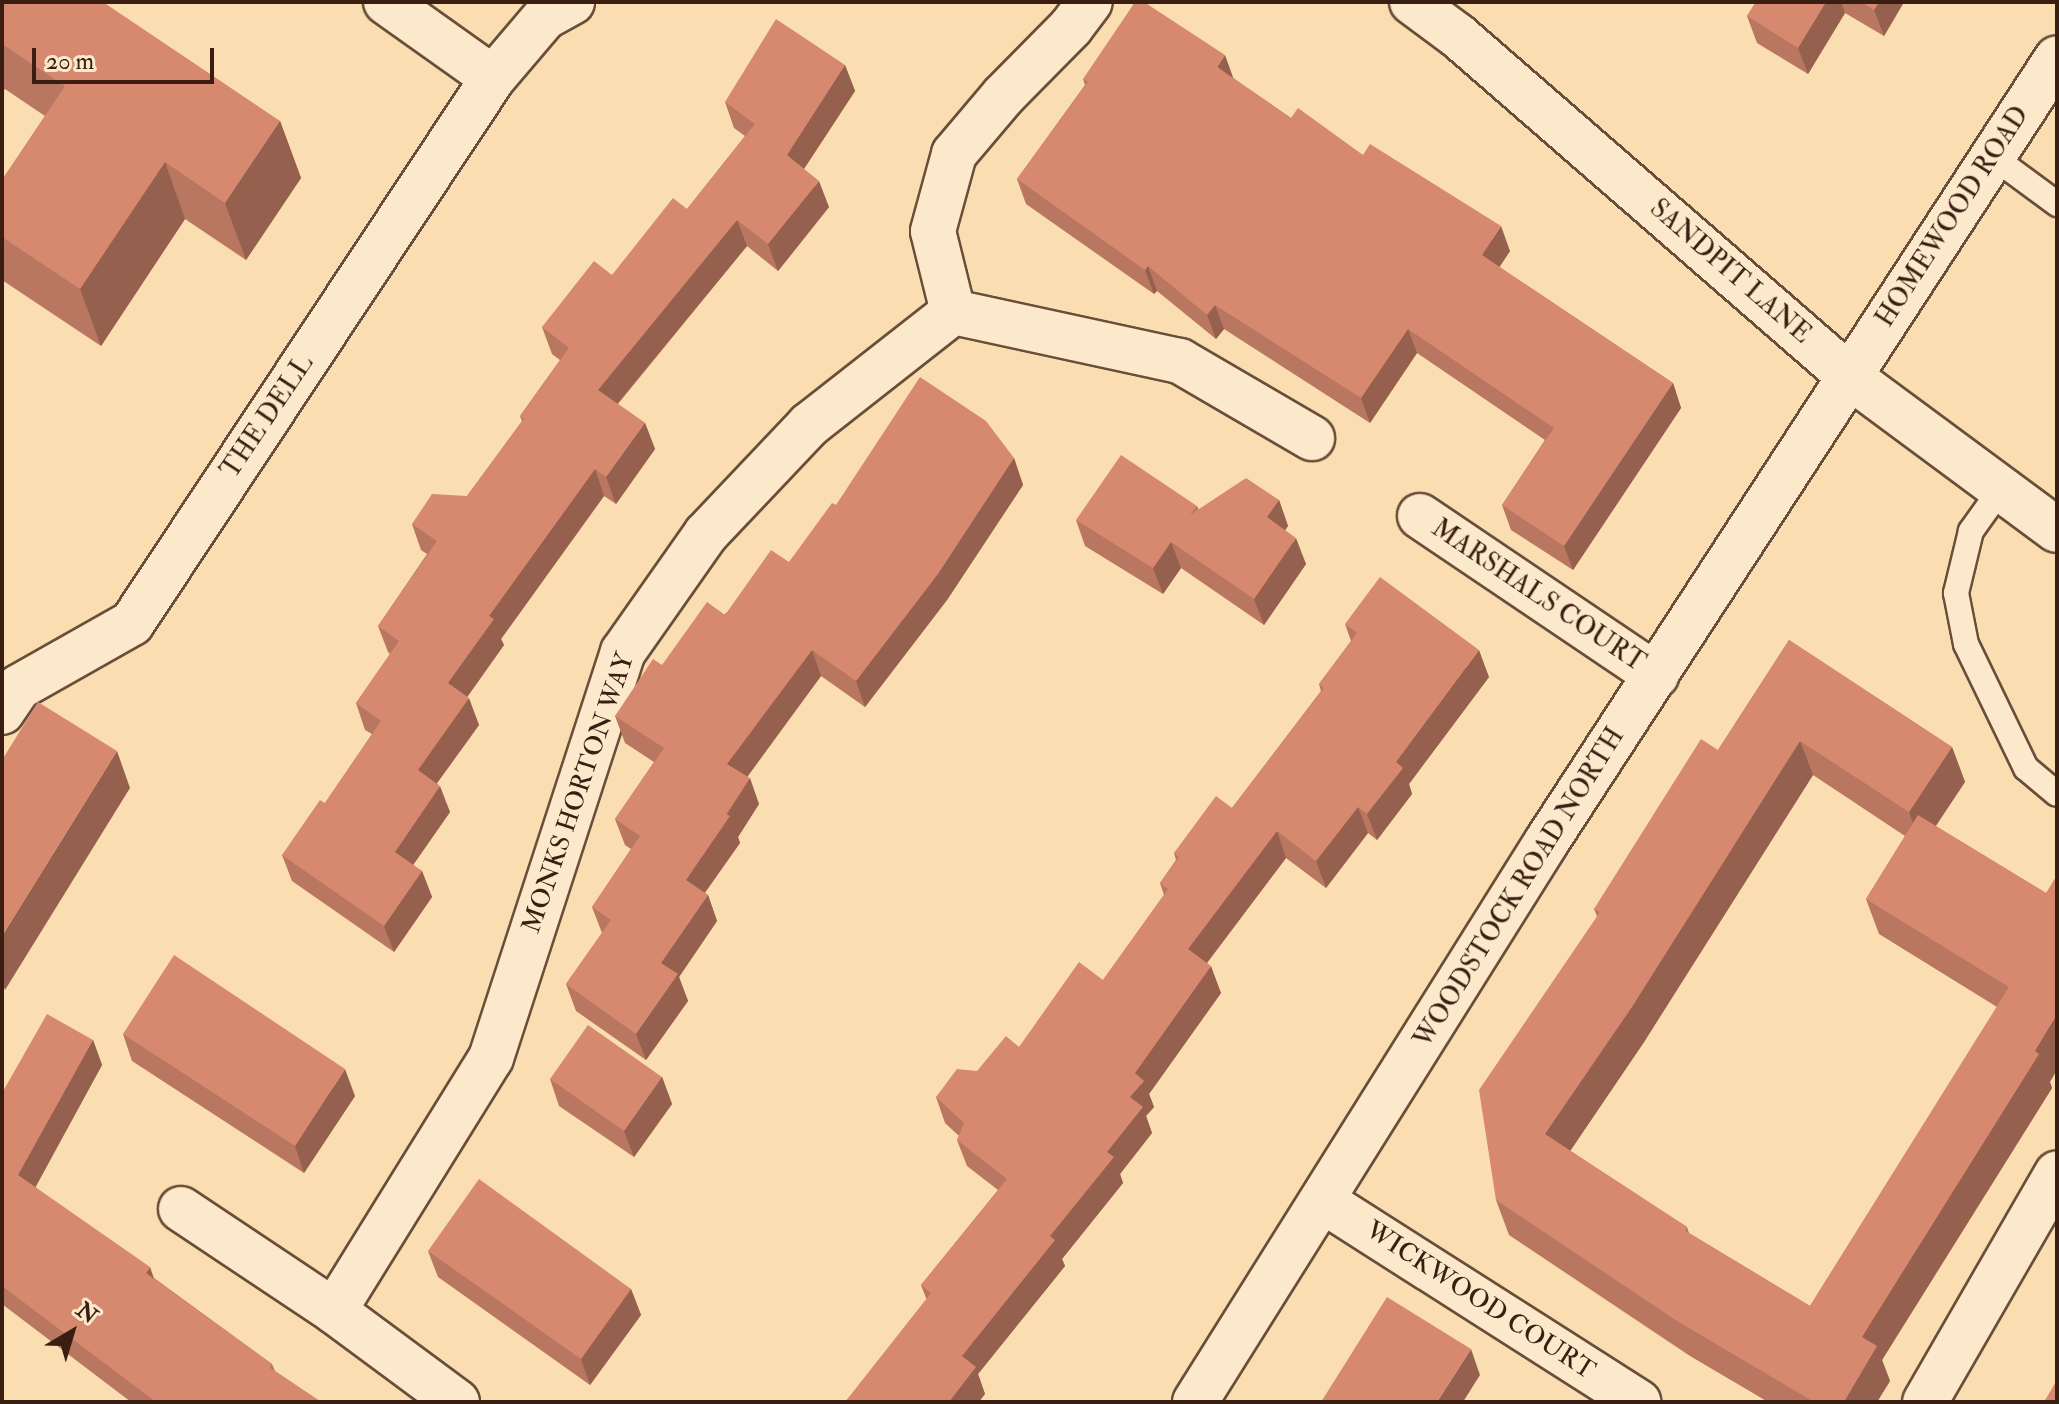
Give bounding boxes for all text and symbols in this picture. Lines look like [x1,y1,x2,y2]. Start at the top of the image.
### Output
scale bar [36,32,218,82]
text: 20 m [46,46,94,77]
street label: HOMEWOOD ROAD [1870,101,2036,333]
street label: SANDPIT LANE [1643,193,1817,351]
street label: THE DELL [215,349,321,485]
street label: MARSHALS COURT [1425,513,1651,679]
street label: MONKS HORTON WAY [516,649,642,937]
street label: WOODSTOCK ROAD NORTH [1408,722,1632,1054]
street label: WICKWOOD COURT [1359,1215,1601,1387]
north arrow [32,1292,112,1372]
text: N [70,1296,103,1330]

